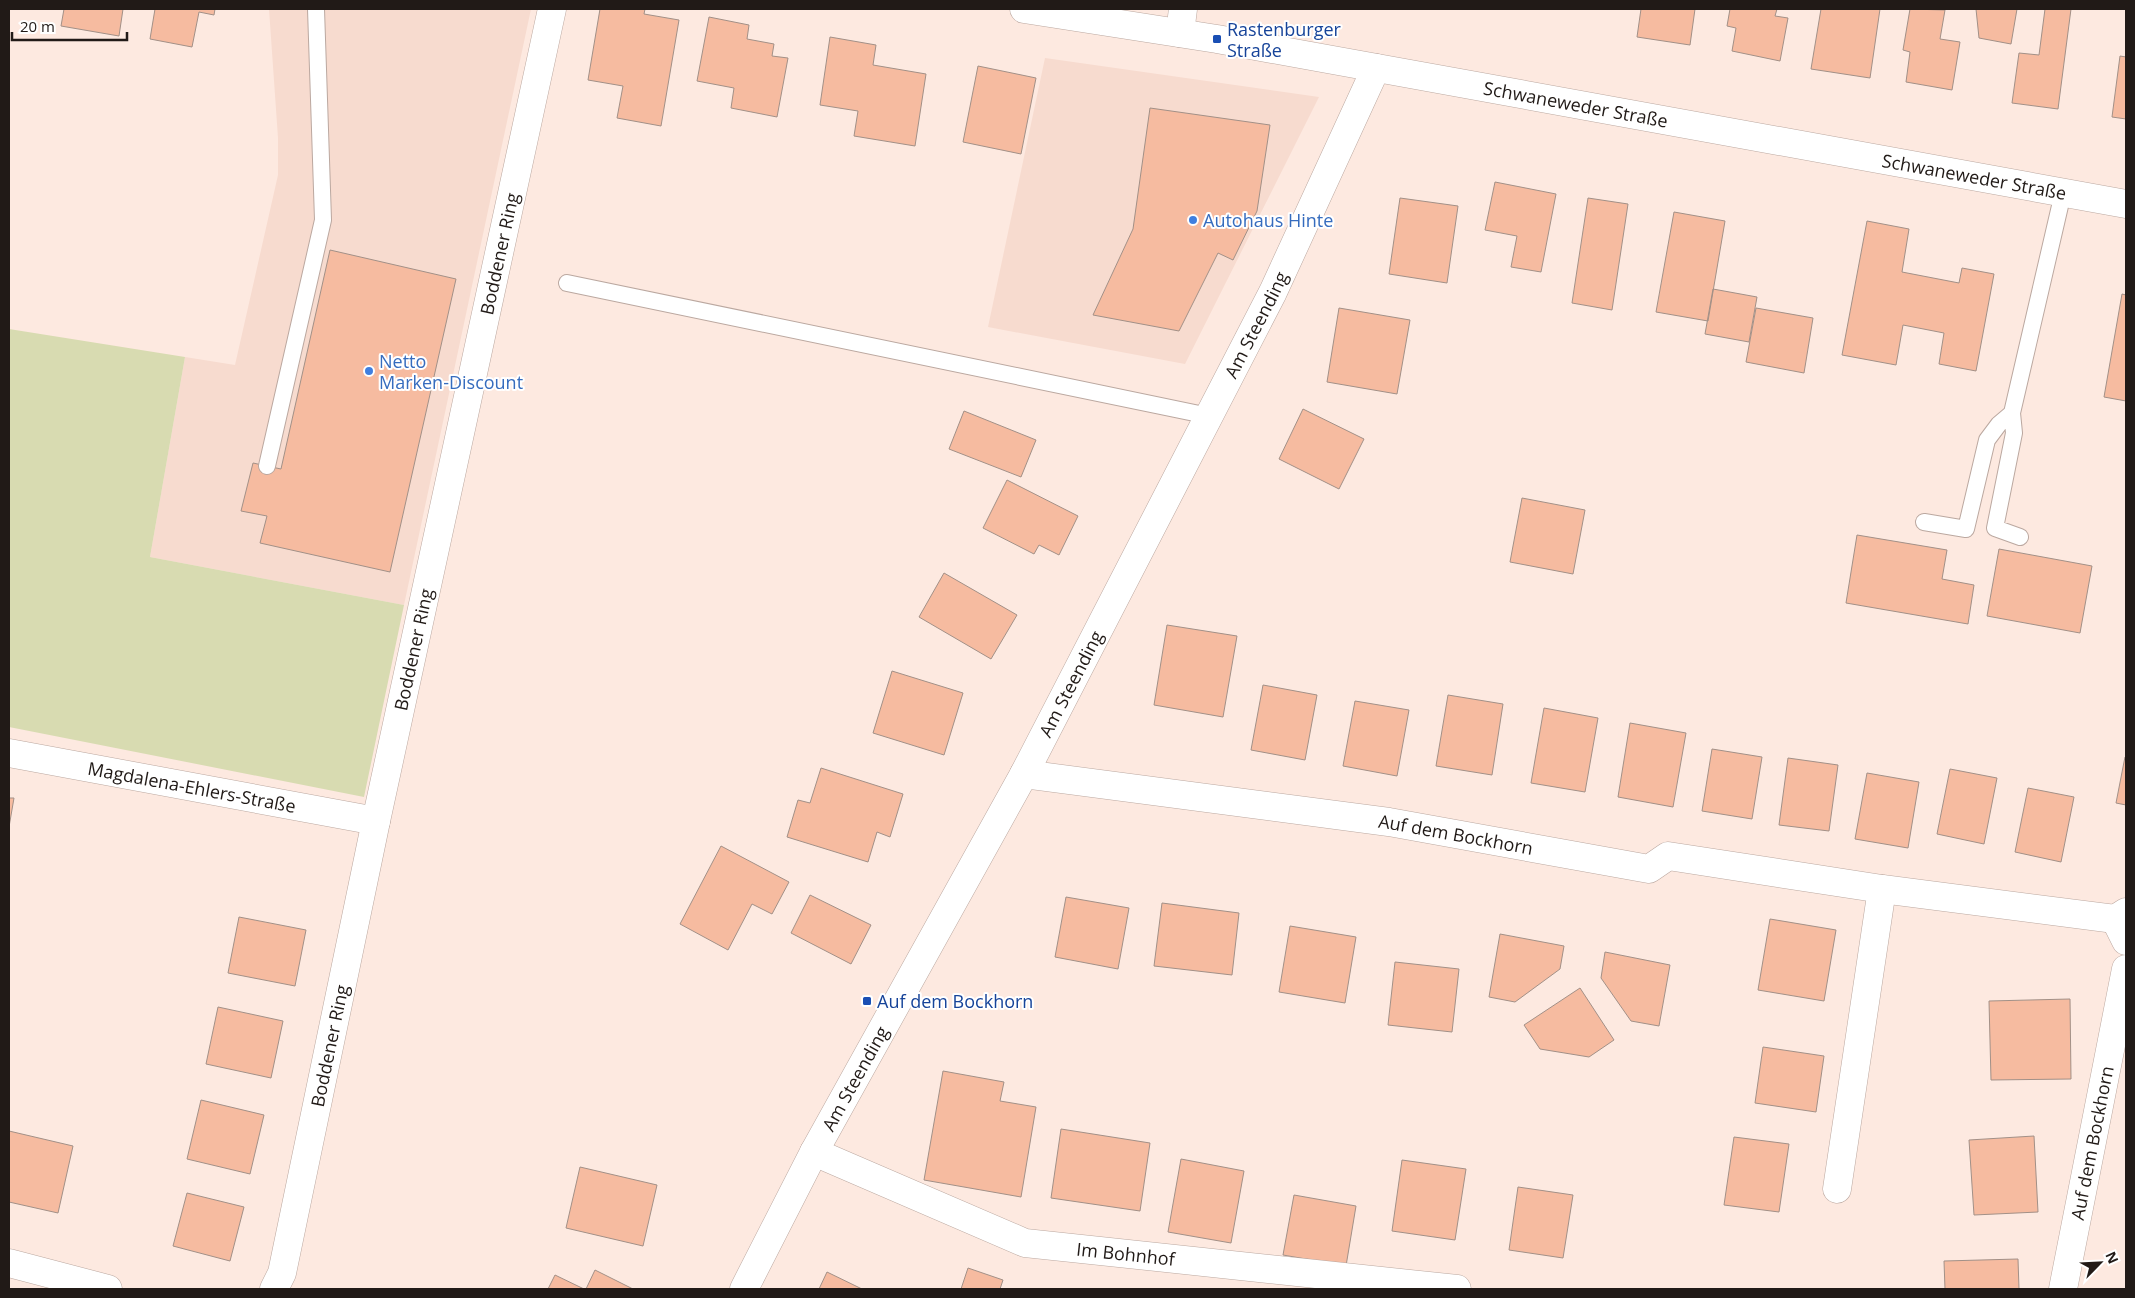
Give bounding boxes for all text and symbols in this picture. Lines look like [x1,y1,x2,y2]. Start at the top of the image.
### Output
scale bar [12,10,128,42]
text: 20 m [20,16,55,36]
place label: Rastenburger Straße [1227,17,1342,62]
marker: Rastenburger Straße [1211,33,1223,45]
street label: Schwaneweder Straße [1482,76,1670,133]
street label: Schwaneweder Straße [1880,148,2068,205]
street label: Boddener Ring [474,190,524,317]
place label: Autohaus Hinte [1203,208,1333,232]
marker: Autohaus Hinte [1187,214,1199,226]
street label: Am Steending [1219,267,1293,382]
place label: Netto Marken-Discount [379,349,523,394]
marker: Netto Marken-Discount [363,365,375,377]
street label: Boddener Ring [388,586,438,713]
street label: Am Steending [1033,626,1108,741]
street label: Magdalena-Ehlers-Straße [86,756,298,818]
street label: Auf dem Bockhorn [1377,809,1535,860]
street label: Boddener Ring [305,982,354,1109]
place label: Auf dem Bockhorn [877,989,1033,1013]
marker: Auf dem Bockhorn [861,995,873,1007]
street label: Am Steending [816,1021,894,1135]
street label: Auf dem Bockhorn [2065,1064,2119,1222]
street label: Im Bohnhof [1075,1237,1177,1271]
north arrow [2075,1238,2125,1288]
text: N [2101,1248,2123,1267]

